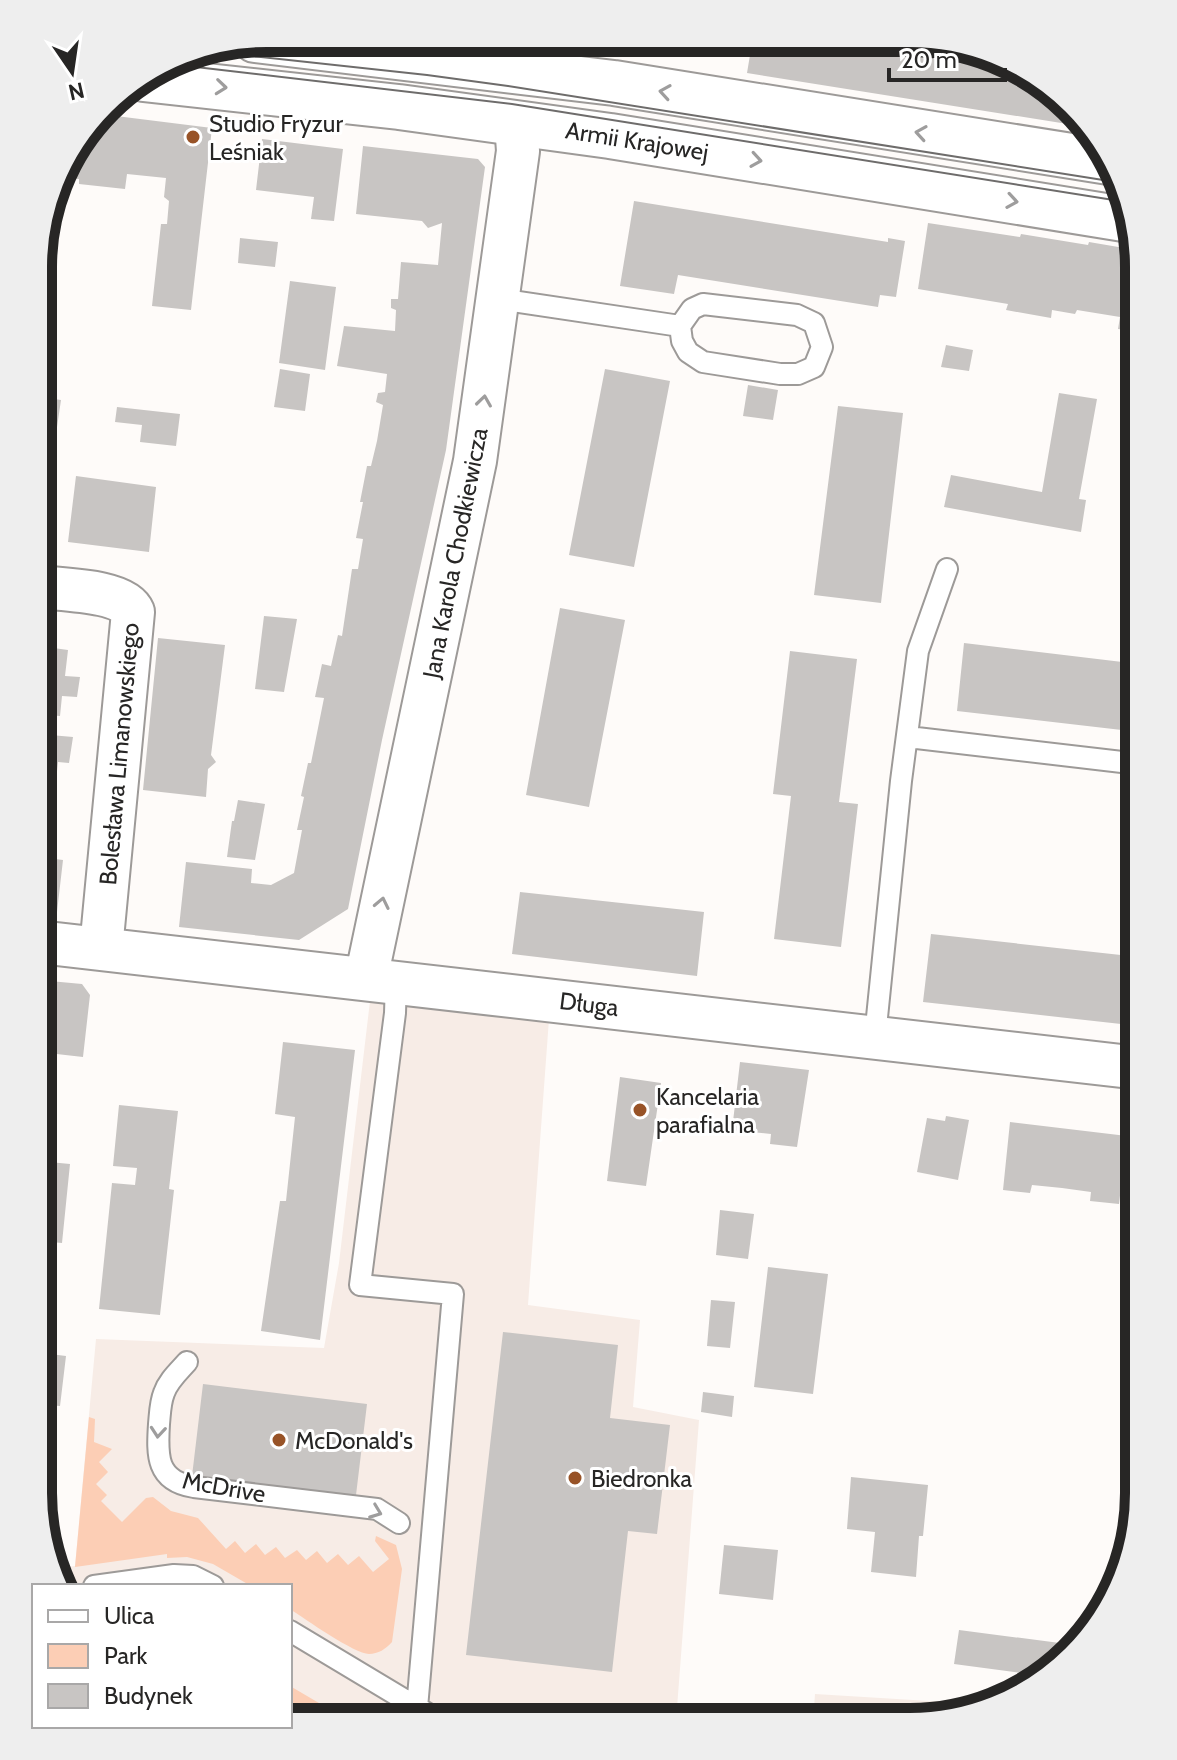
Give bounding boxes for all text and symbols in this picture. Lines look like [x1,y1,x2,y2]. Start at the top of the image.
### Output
north arrow [32,32,112,112]
scale bar [889,32,1005,82]
text: 20 m [901,45,957,74]
text: N [66,76,87,106]
one-way arrow [215,79,228,96]
one-way arrow [658,84,671,101]
place label: Studio Fryzur Leśniak [209,109,343,166]
street label: Armii Krajowej [563,115,711,167]
one-way arrow [914,125,928,142]
marker: Studio Fryzur Leśniak [184,128,202,146]
one-way arrow [749,151,762,168]
one-way arrow [1006,192,1019,209]
one-way arrow [475,394,492,408]
street label: Jana Karola Chodkiewicza [416,425,494,682]
street label: Bolesława Limanowskiego [93,622,145,886]
one-way arrow [373,896,390,910]
street label: Długa [558,986,621,1022]
place label: Kancelaria parafialna [656,1082,759,1139]
marker: Kancelaria parafialna [631,1101,649,1119]
one-way arrow [150,1426,167,1439]
place label: McDonald's [295,1426,413,1455]
marker: McDonald's [270,1431,288,1449]
place label: Biedronka [591,1464,692,1493]
street label: McDrive [180,1465,268,1509]
marker: Biedronka [566,1469,584,1487]
one-way arrow [369,1502,383,1519]
legend [32,1584,292,1728]
text: Ulica [104,1601,155,1630]
text: Park [104,1641,147,1670]
text: Budynek [104,1681,193,1710]

